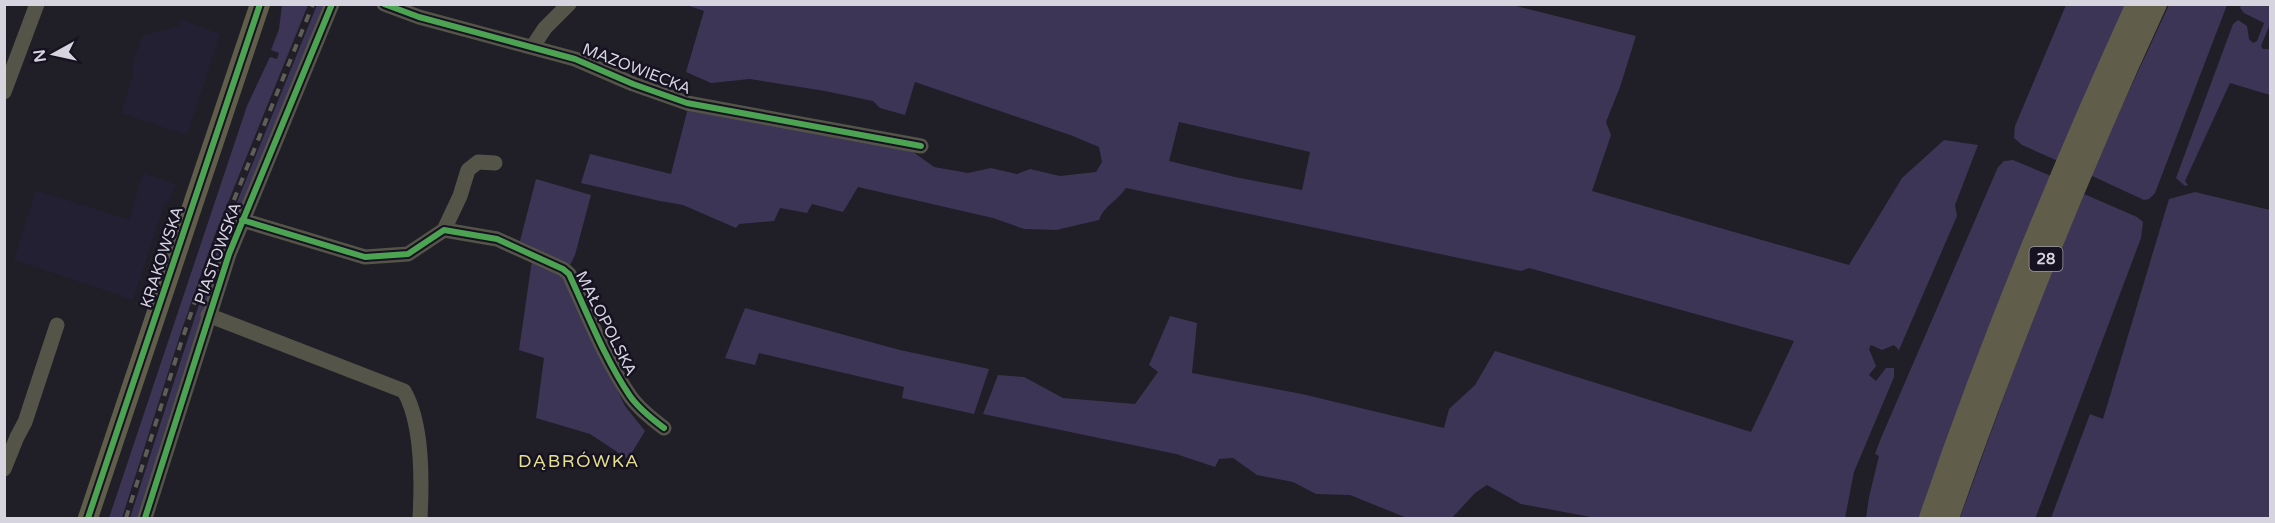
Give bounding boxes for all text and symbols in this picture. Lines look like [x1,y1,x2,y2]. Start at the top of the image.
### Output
north arrow [24,24,84,84]
street label: MAZOWIECKA [579,39,694,99]
text: N [29,48,51,64]
street label: PIASTOWSKA [190,199,246,307]
street label: KRAKOWSKA [136,204,188,311]
road number: 28 [2030,247,2062,271]
street label: MAŁOPOLSKA [571,268,641,379]
district label: DĄBRÓWKA [518,450,640,472]

